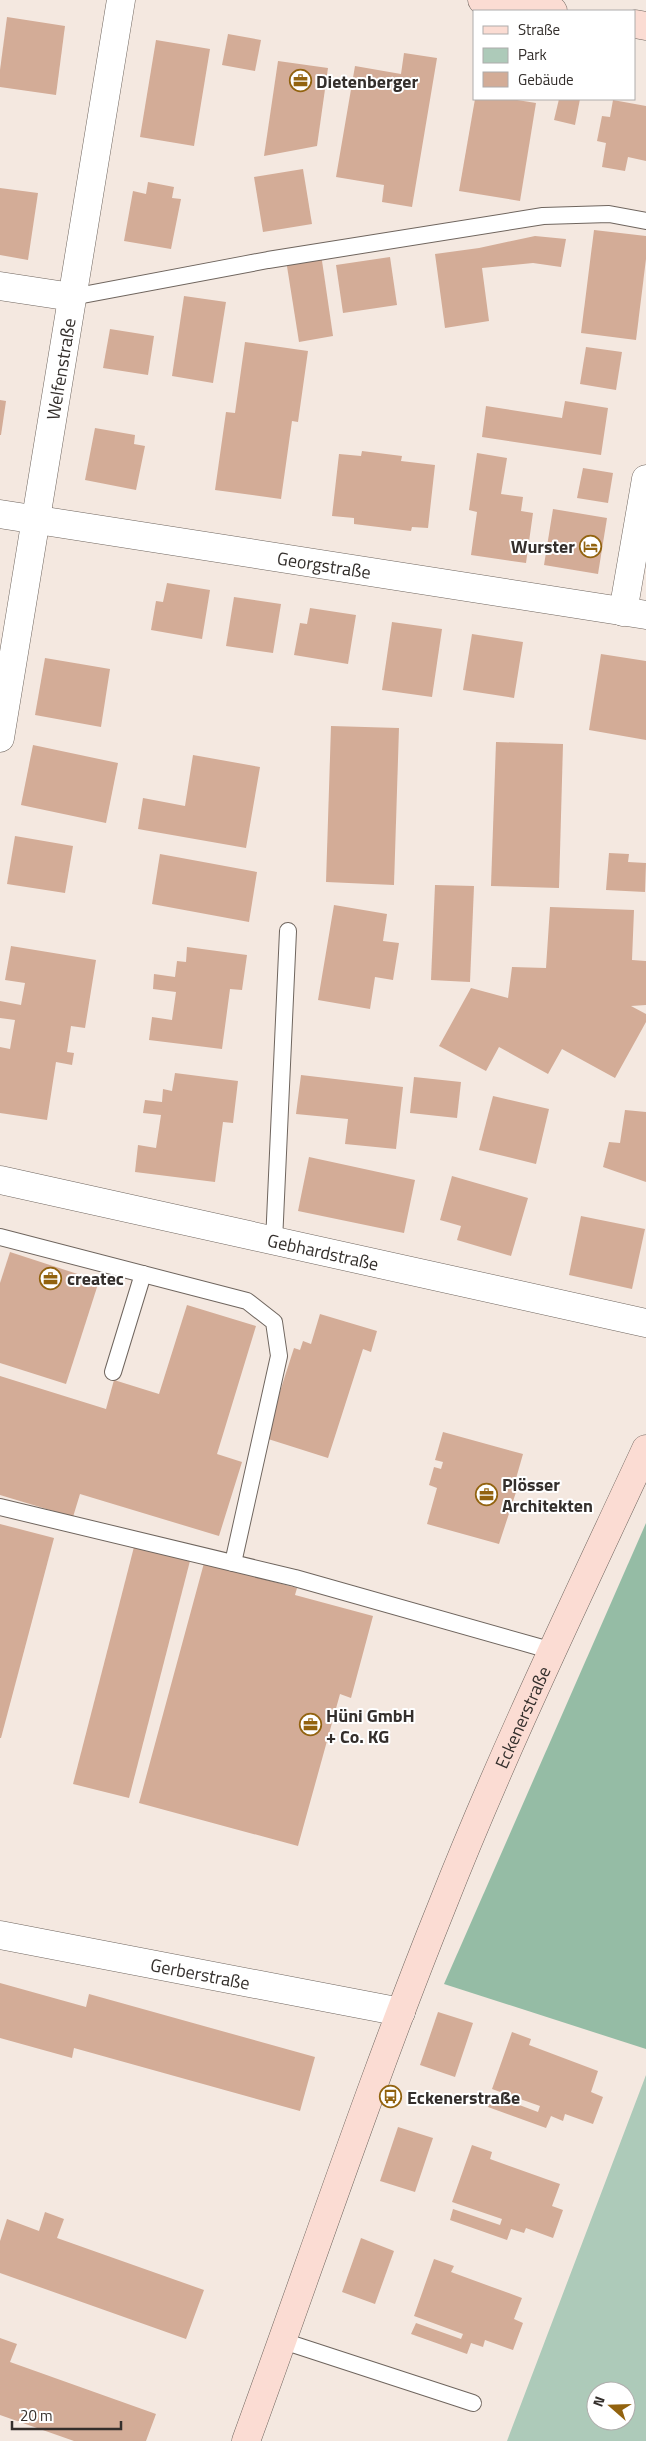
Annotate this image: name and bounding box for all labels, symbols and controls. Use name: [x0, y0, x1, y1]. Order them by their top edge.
legend: [473, 10, 636, 100]
text: Straße: [518, 18, 560, 41]
text: Park: [518, 43, 547, 66]
place label: Dietenberger: [316, 68, 418, 95]
text: Gebäude: [518, 68, 574, 91]
office icon: Dietenberger: [288, 69, 312, 93]
street label: Welfenstraße: [39, 316, 82, 422]
place label: Wurster: [511, 533, 575, 560]
hotel icon: Wurster: [579, 534, 603, 558]
street label: Georgstraße: [275, 544, 373, 585]
street label: Gebhardstraße: [265, 1226, 381, 1277]
place label: createc: [67, 1265, 124, 1292]
office icon: createc: [39, 1266, 63, 1290]
place label: Plösser Architekten: [502, 1471, 593, 1519]
office icon: Plösser Architekten: [474, 1482, 498, 1506]
street label: Eckenerstraße: [487, 1662, 557, 1773]
place label: Hüni GmbH + Co. KG: [326, 1702, 415, 1750]
office icon: Hüni GmbH + Co. KG: [298, 1713, 322, 1737]
street label: Gerberstraße: [148, 1951, 252, 1996]
place label: Eckenerstraße: [407, 2084, 520, 2111]
bus stop icon: Eckenerstraße: [379, 2085, 403, 2109]
north arrow: [586, 2381, 636, 2431]
text: N: [587, 2393, 610, 2410]
scale bar: [12, 2398, 121, 2430]
text: 20 m: [20, 2404, 53, 2427]

